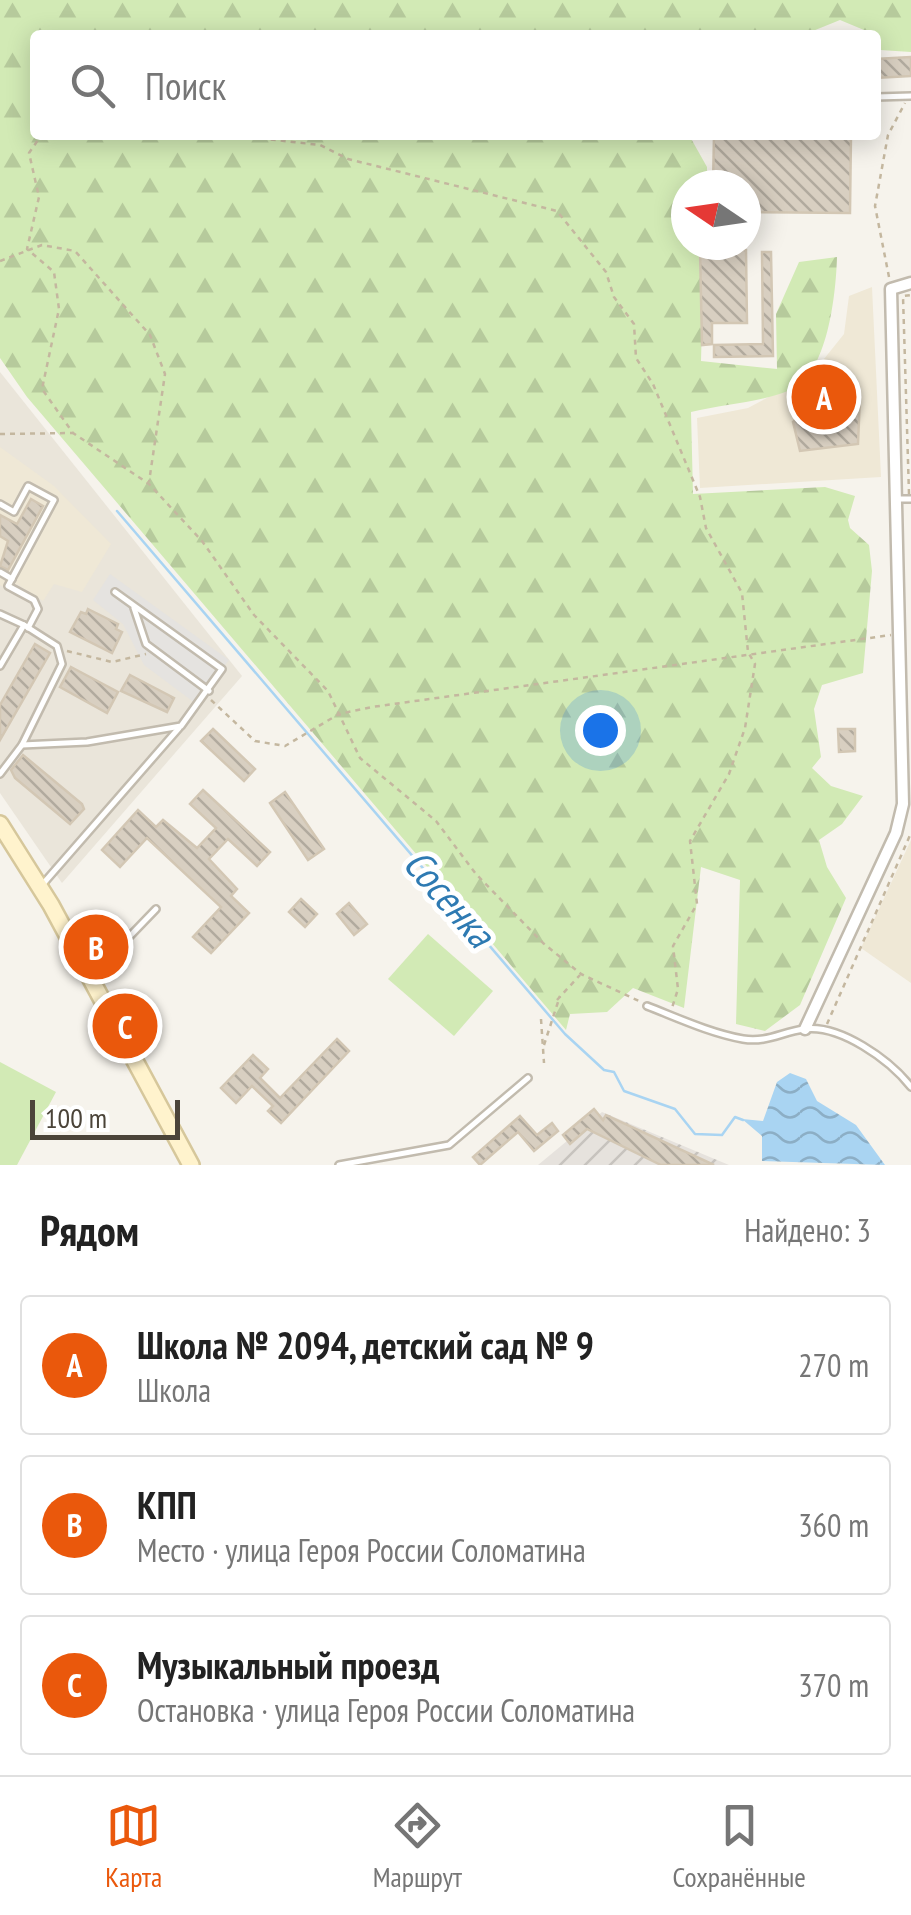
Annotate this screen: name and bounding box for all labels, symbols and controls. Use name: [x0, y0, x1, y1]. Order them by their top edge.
search box: [30, 30, 881, 140]
icon: search: [65, 58, 120, 113]
text: Поиск: [145, 61, 226, 110]
north arrow: [671, 170, 761, 260]
pin: A: [792, 360, 856, 434]
your location: [575, 705, 626, 756]
water label: Сосенка: [393, 837, 508, 959]
pin: B: [64, 910, 128, 984]
pin: C: [92, 988, 158, 1064]
scale bar: [30, 1095, 180, 1140]
text: 100 m: [45, 1099, 107, 1136]
text: Рядом: [40, 1203, 139, 1258]
text: Найдено: 3: [744, 1209, 871, 1251]
text: Школа № 2094, детский сад № 9: [137, 1320, 594, 1369]
text: A: [66, 1344, 83, 1386]
text: 270 m: [798, 1344, 869, 1386]
text: Школа: [137, 1369, 211, 1411]
text: КПП: [137, 1480, 197, 1529]
text: B: [67, 1504, 82, 1546]
text: 360 m: [798, 1504, 869, 1546]
text: Место · улица Героя России Соломатина: [137, 1529, 586, 1571]
text: Музыкальный проезд: [137, 1640, 439, 1689]
text: C: [67, 1664, 82, 1706]
text: 370 m: [798, 1664, 869, 1706]
text: Остановка · улица Героя России Соломатина: [137, 1689, 635, 1731]
tab: Карта: [105, 1798, 162, 1895]
tab: Маршрут: [373, 1798, 462, 1895]
tab: Сохранённые: [673, 1798, 806, 1895]

